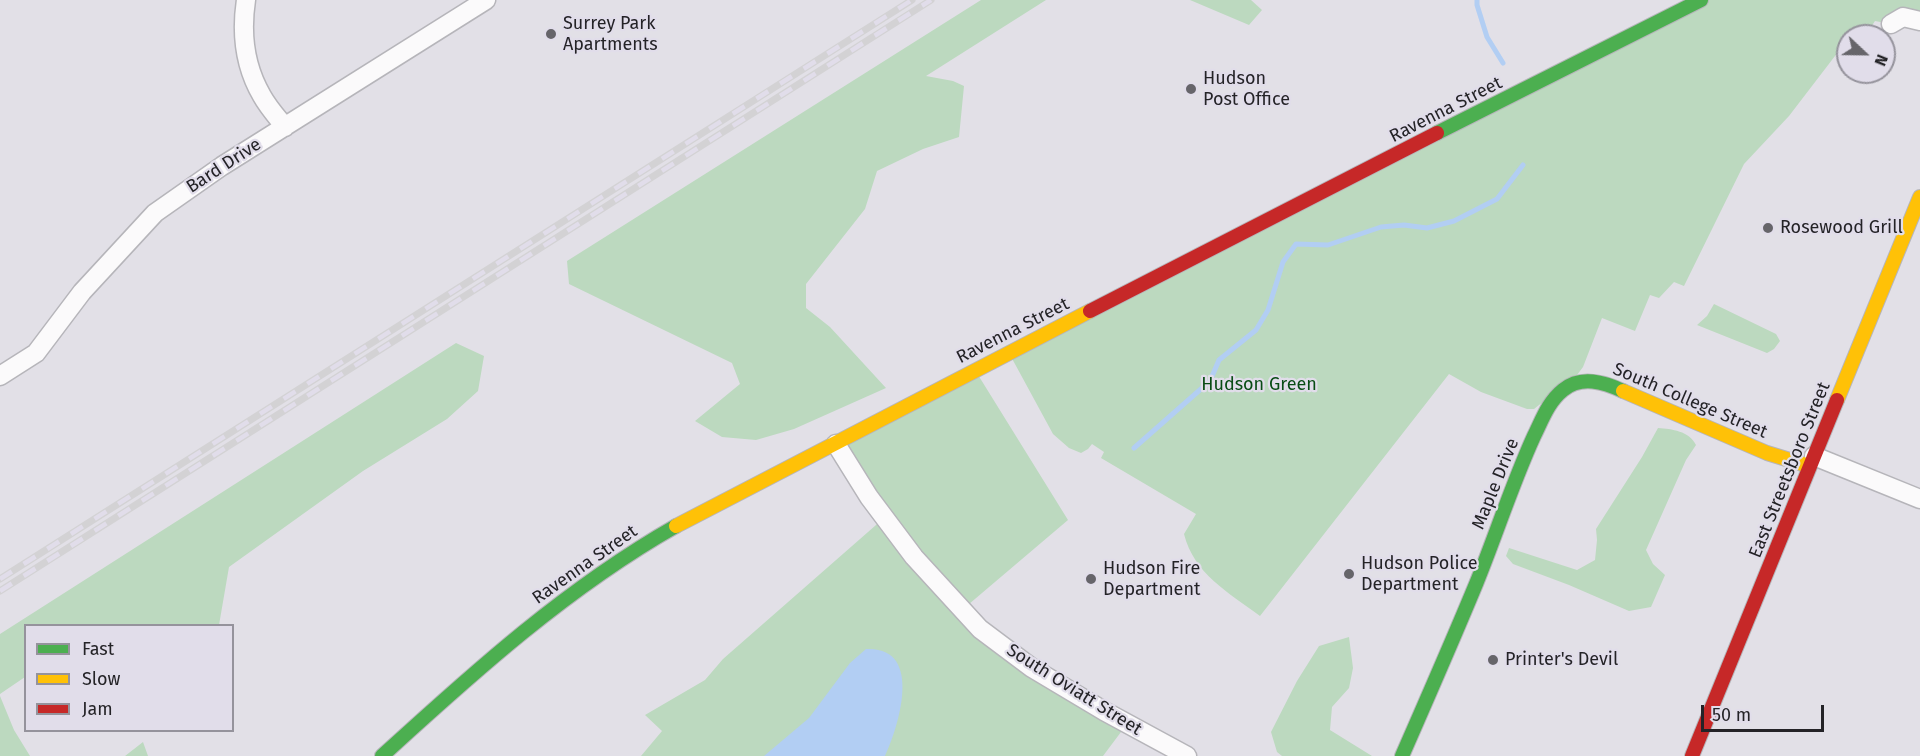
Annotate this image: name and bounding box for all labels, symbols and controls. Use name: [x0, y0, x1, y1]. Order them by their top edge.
place label: Surrey Park Apartments: [563, 13, 658, 56]
north arrow: [1836, 24, 1896, 84]
marker: Surrey Park Apartments: [544, 27, 558, 41]
text: N: [1871, 52, 1892, 69]
place label: Hudson Post Office: [1203, 68, 1290, 110]
street label: Ravenna Street: [1386, 72, 1506, 148]
marker: Hudson Post Office: [1184, 82, 1198, 96]
street label: Bard Drive: [183, 134, 265, 198]
place label: Rosewood Grill: [1780, 217, 1903, 239]
marker: Rosewood Grill: [1761, 221, 1775, 235]
street label: Ravenna Street: [953, 293, 1073, 369]
street label: South College Street: [1610, 359, 1770, 443]
park label: Hudson Green: [1201, 374, 1317, 396]
street label: East Streetsboro Street: [1745, 379, 1835, 561]
street label: Maple Drive: [1468, 435, 1524, 533]
street label: Ravenna Street: [528, 521, 642, 609]
place label: Hudson Police Department: [1361, 553, 1478, 596]
place label: Hudson Fire Department: [1103, 558, 1200, 600]
marker: Hudson Police Department: [1342, 567, 1356, 581]
marker: Hudson Fire Department: [1084, 572, 1098, 586]
legend: [24, 624, 234, 732]
text: Fast: [82, 638, 114, 660]
street label: South Oviatt Street: [1002, 640, 1146, 740]
place label: Printer's Devil: [1505, 649, 1618, 671]
marker: Printer's Devil: [1486, 653, 1500, 667]
text: Slow: [82, 668, 120, 690]
scale bar: [1704, 693, 1827, 731]
text: Jam: [82, 698, 113, 720]
text: 50 m: [1712, 704, 1751, 726]

